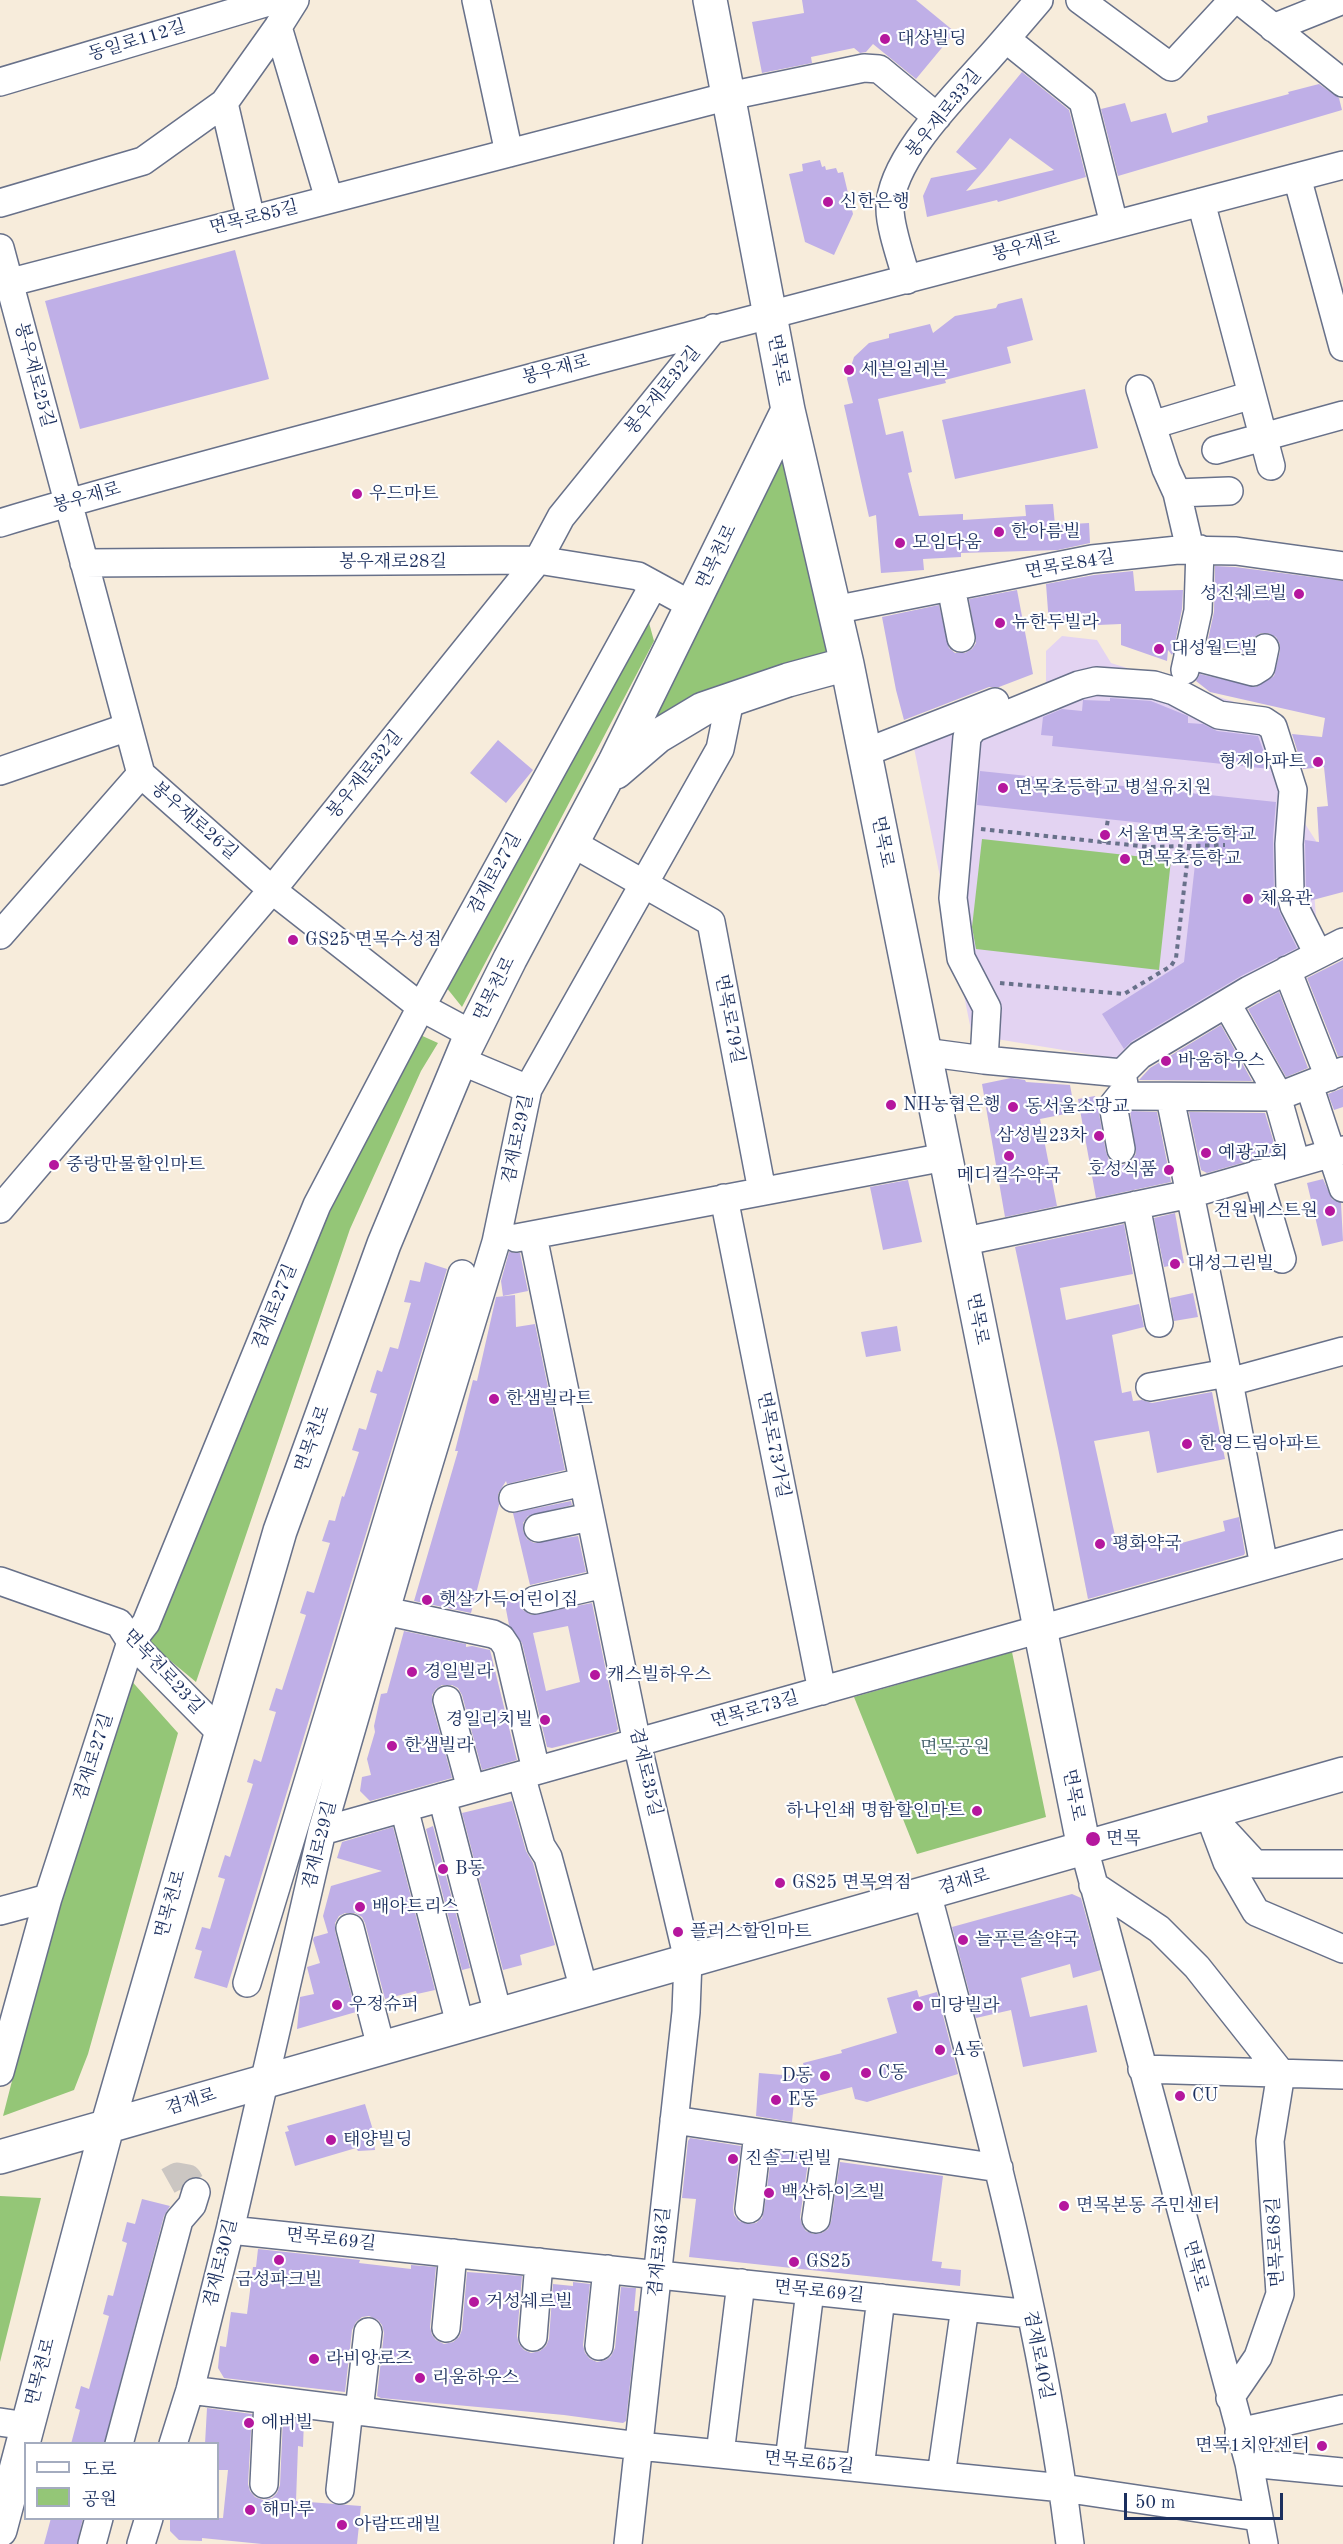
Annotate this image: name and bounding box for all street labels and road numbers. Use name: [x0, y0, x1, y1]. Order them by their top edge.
street label: 동일로112길: [86, 16, 188, 66]
street label: 봉우재로33길: [902, 65, 986, 163]
street label: 면목로85길: [208, 197, 300, 239]
street label: 봉우재로: [990, 228, 1062, 266]
street label: 봉우재로25길: [10, 320, 58, 430]
street label: 면목로: [762, 332, 794, 388]
street label: 봉우재로32길: [621, 342, 705, 440]
street label: 봉우재로: [520, 351, 592, 389]
street label: 봉우재로: [51, 478, 123, 518]
street label: 면목천로: [692, 521, 742, 593]
street label: 면목로84길: [1024, 547, 1116, 583]
street label: 봉우재로28길: [339, 551, 447, 573]
street label: 봉우재로32길: [323, 726, 407, 824]
street label: 봉우재로26길: [146, 777, 242, 865]
street label: 면목로: [866, 814, 898, 870]
street label: 겸재로27길: [464, 829, 526, 919]
street label: 면목천로: [470, 953, 520, 1025]
street label: 면목로79길: [710, 973, 748, 1065]
street label: 겸재로29길: [498, 1093, 538, 1185]
street label: 겸재로27길: [248, 1261, 302, 1353]
street label: 면목로: [961, 1291, 993, 1347]
street label: 면목로73가길: [752, 1390, 794, 1500]
street label: 면목천로: [291, 1403, 335, 1475]
street label: 면목천로23길: [118, 1625, 208, 1719]
street label: 면목로73길: [709, 1687, 801, 1733]
street label: 겸재로27길: [70, 1711, 118, 1803]
street label: 겸재로35길: [624, 1726, 666, 1818]
street label: 면목로: [1057, 1767, 1089, 1823]
street label: 겸재로29길: [299, 1799, 341, 1891]
street label: 겸재로: [936, 1864, 992, 1900]
street label: 면목천로: [151, 1868, 191, 1940]
street label: 겸재로: [163, 2084, 219, 2120]
street label: 면목로68길: [1263, 2196, 1289, 2288]
street label: 겸재로36길: [645, 2206, 675, 2298]
street label: 겸재로30길: [200, 2217, 242, 2309]
street label: 면목로69길: [285, 2225, 377, 2255]
street label: 면목로: [1178, 2238, 1212, 2294]
street label: 면목로69길: [773, 2277, 865, 2307]
street label: 겸재로40길: [1019, 2309, 1057, 2401]
street label: 면목천로: [22, 2336, 60, 2408]
street label: 면목로65길: [763, 2448, 855, 2478]

